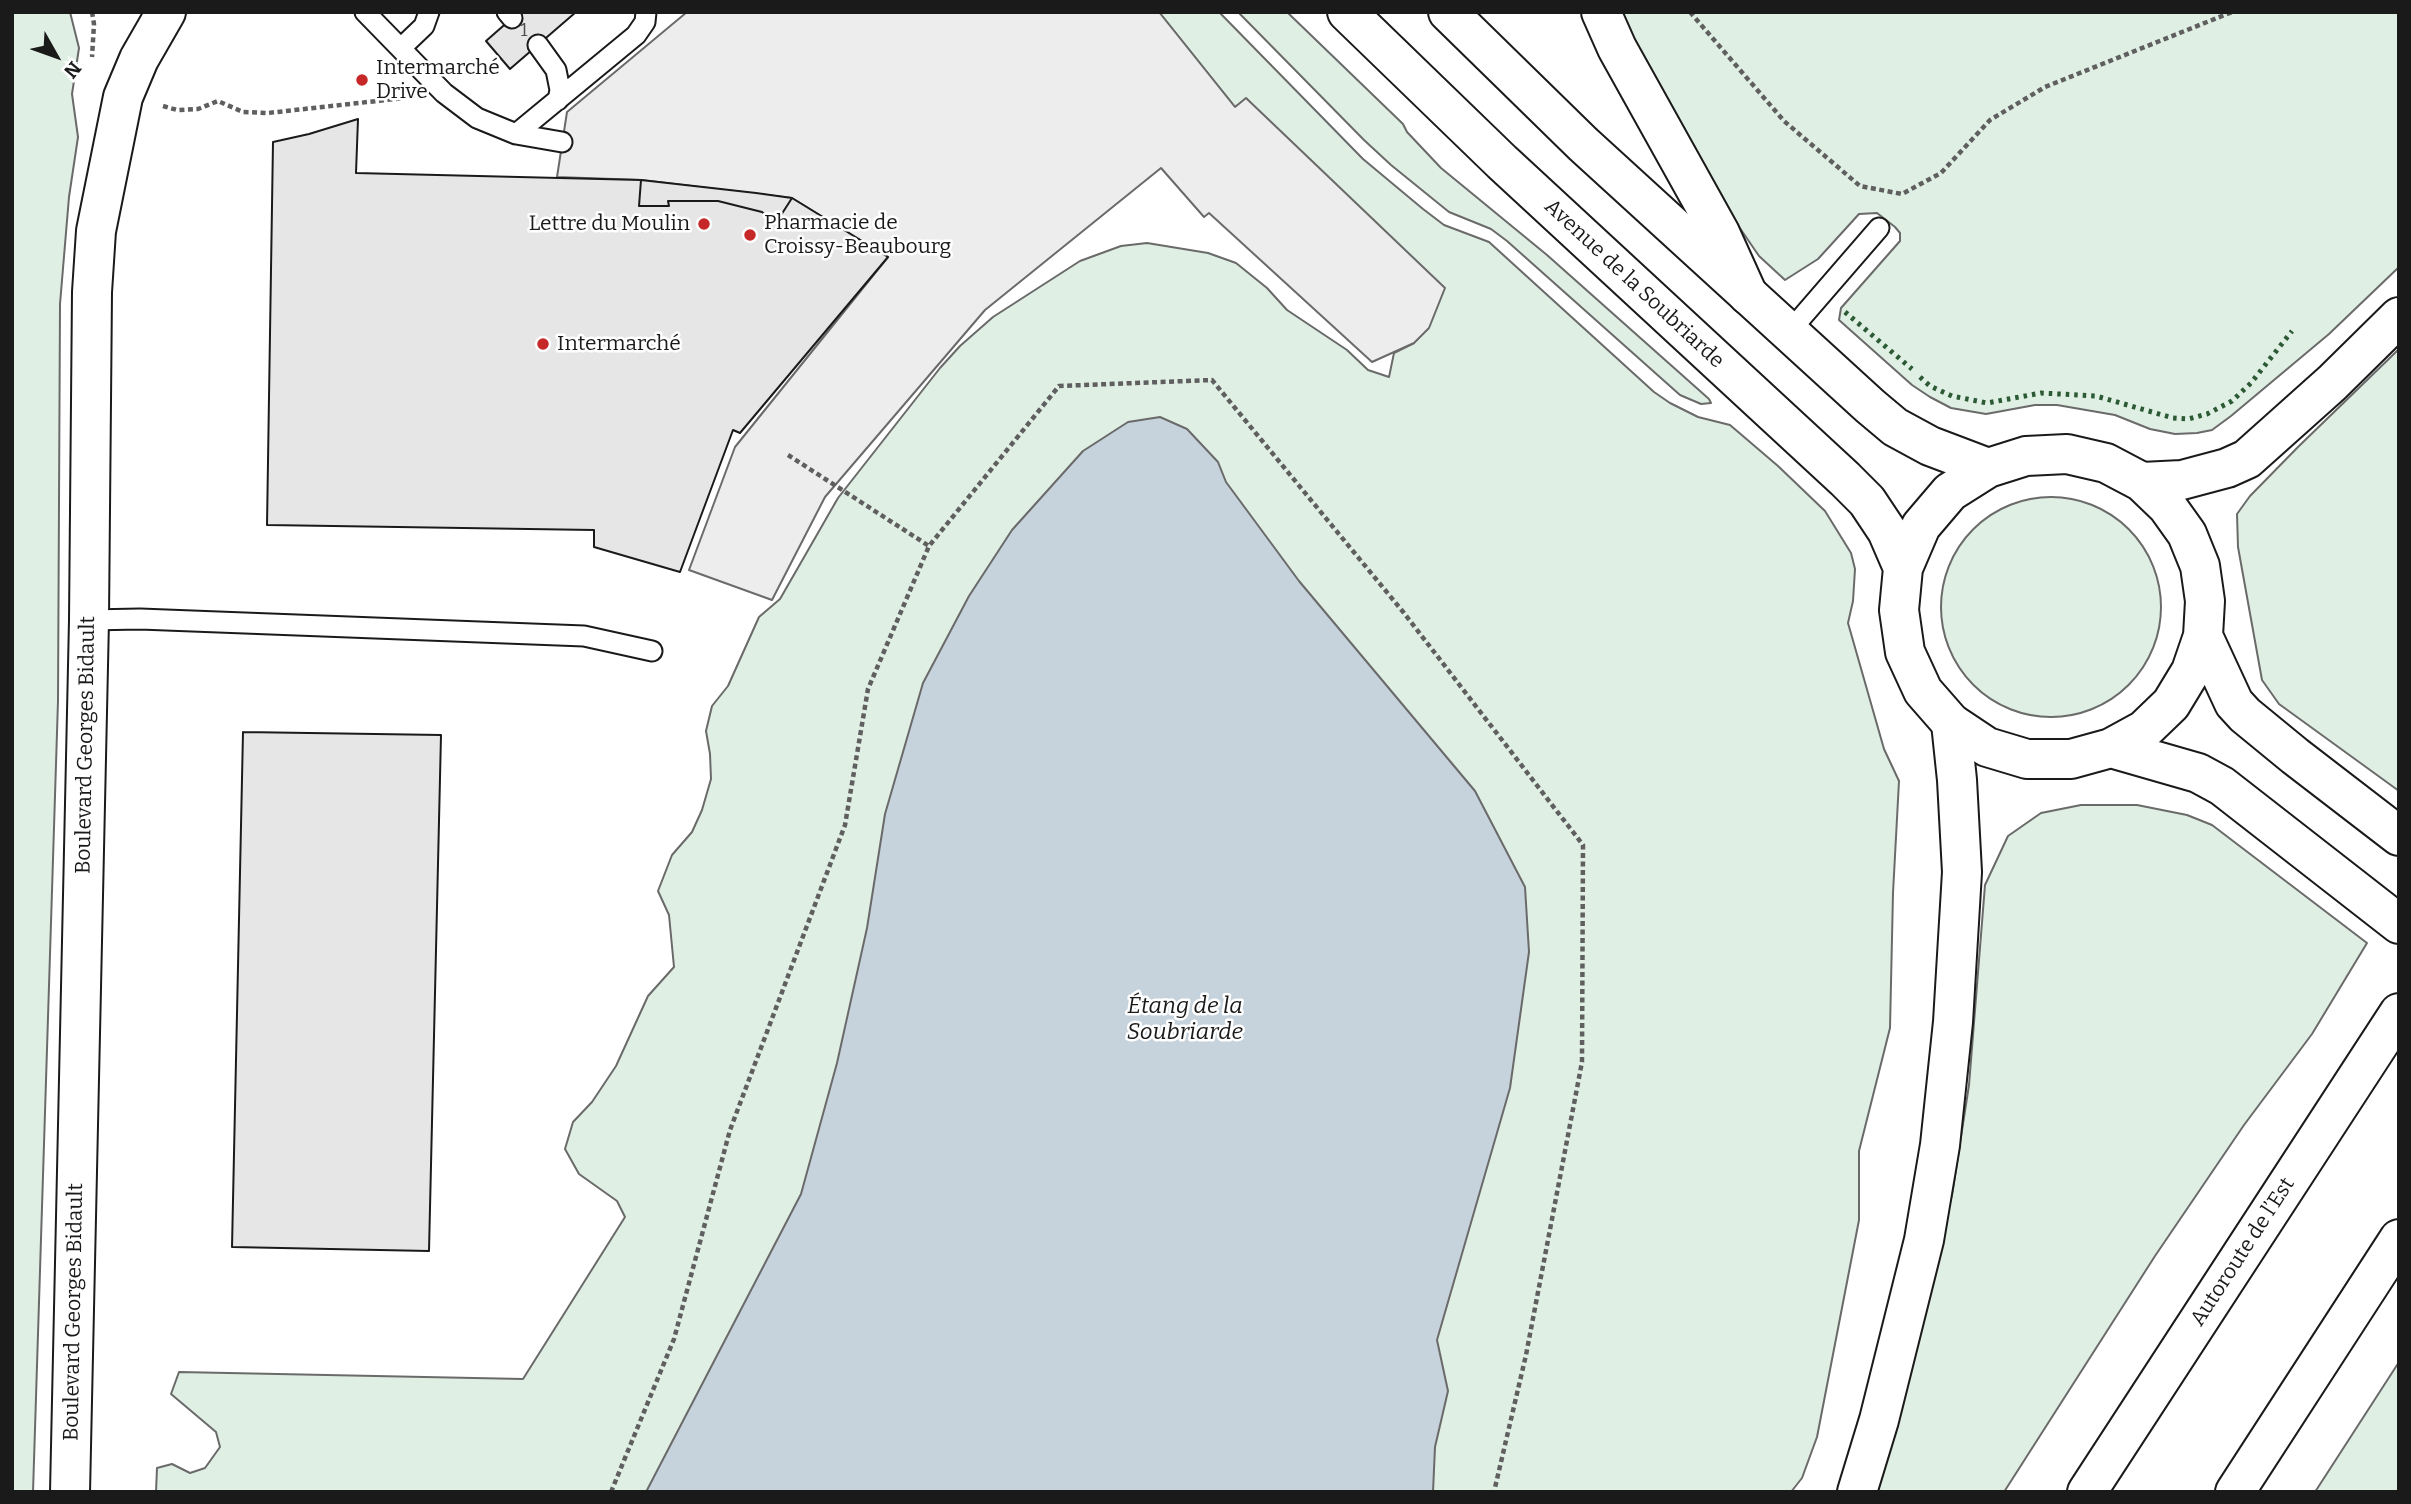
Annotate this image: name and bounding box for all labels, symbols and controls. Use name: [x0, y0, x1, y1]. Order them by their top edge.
house number: 1: [520, 20, 528, 42]
north arrow: [21, 21, 91, 91]
place label: Intermarché Drive: [376, 55, 500, 105]
text: N: [59, 57, 86, 83]
marker: Intermarché Drive: [354, 72, 370, 88]
street label: Avenue de la Soubriarde: [1539, 194, 1729, 374]
place label: Pharmacie de Croissy-Beaubourg: [764, 210, 951, 260]
place label: Lettre du Moulin: [529, 211, 690, 237]
marker: Lettre du Moulin: [696, 216, 712, 232]
marker: Pharmacie de Croissy-Beaubourg: [742, 227, 758, 243]
place label: Intermarché: [557, 331, 681, 357]
marker: Intermarché: [535, 336, 551, 352]
street label: Boulevard Georges Bidault: [71, 616, 101, 874]
water label: Étang de la Soubriarde: [1127, 993, 1243, 1047]
street label: Autoroute de l’Est: [2186, 1173, 2300, 1331]
street label: Boulevard Georges Bidault: [59, 1183, 89, 1441]

